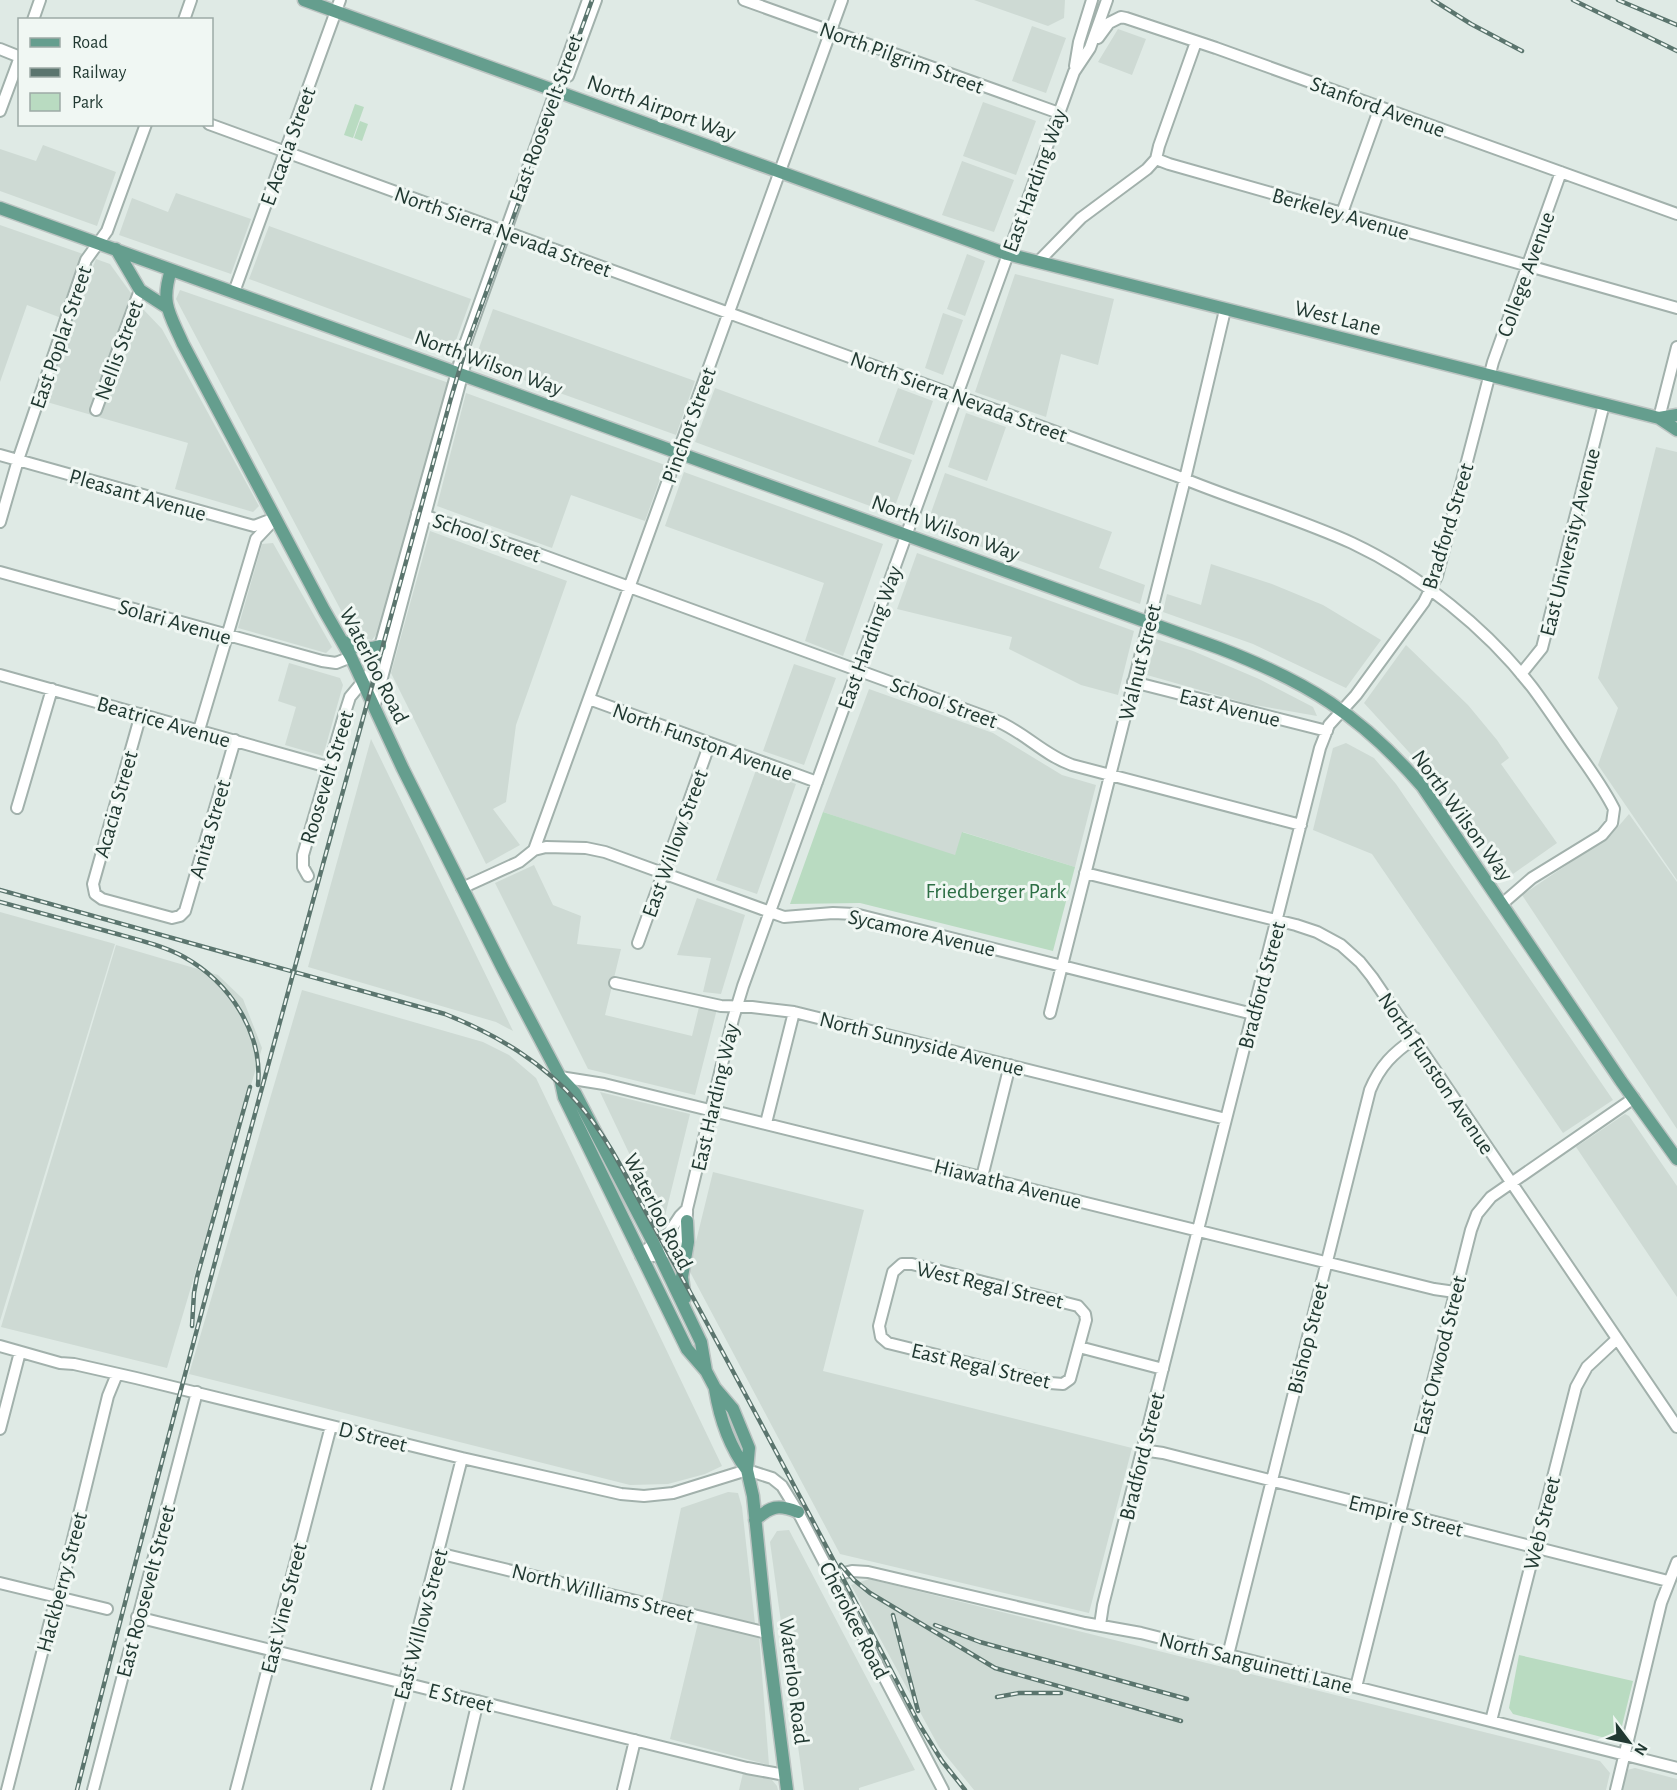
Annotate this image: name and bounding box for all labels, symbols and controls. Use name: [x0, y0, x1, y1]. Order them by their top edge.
legend: [18, 18, 213, 126]
street label: North Pilgrim Street: [817, 18, 987, 98]
street label: East Roosevelt Street: [505, 31, 587, 205]
text: Road: [72, 34, 108, 52]
text: Railway: [72, 64, 127, 82]
street label: North Airport Way: [584, 71, 740, 145]
street label: Stanford Avenue: [1307, 72, 1448, 141]
street label: E Acacia Street: [256, 84, 320, 209]
text: Park: [72, 94, 104, 112]
street label: East Harding Way: [999, 105, 1071, 255]
street label: North Sierra Nevada Street: [391, 182, 614, 281]
street label: Berkeley Avenue: [1270, 184, 1412, 244]
street label: College Avenue: [1493, 209, 1559, 340]
street label: East Poplar Street: [26, 263, 96, 412]
street label: Nellis Street: [91, 297, 147, 403]
street label: West Lane: [1292, 297, 1383, 339]
street label: North Wilson Way: [412, 326, 566, 400]
street label: North Sierra Nevada Street: [847, 347, 1070, 446]
street label: Pinchot Street: [658, 365, 720, 486]
street label: East University Avenue: [1536, 446, 1604, 639]
street label: Bradford Street: [1418, 461, 1478, 592]
street label: Pleasant Avenue: [67, 465, 209, 525]
street label: North Wilson Way: [869, 491, 1023, 565]
street label: School Street: [430, 509, 543, 567]
street label: East Harding Way: [834, 562, 906, 712]
street label: Solari Avenue: [116, 595, 234, 649]
street label: Walnut Street: [1115, 602, 1165, 723]
street label: Waterloo Road: [335, 604, 413, 727]
street label: School Street: [887, 673, 1000, 732]
street label: East Avenue: [1177, 685, 1283, 731]
street label: Beatrice Avenue: [94, 692, 233, 752]
street label: North Funston Avenue: [610, 699, 796, 785]
street label: Roosevelt Street: [296, 708, 358, 847]
street label: North Wilson Way: [1407, 746, 1517, 886]
street label: Acacia Street: [90, 748, 142, 860]
street label: East Willow Street: [638, 766, 712, 920]
street label: Anita Street: [185, 777, 235, 881]
park label: Friedberger Park: [926, 880, 1066, 902]
street label: Sycamore Avenue: [846, 905, 998, 961]
street label: Bradford Street: [1234, 919, 1290, 1051]
street label: North Funston Avenue: [1374, 989, 1498, 1158]
street label: North Sunnyside Avenue: [817, 1008, 1026, 1080]
street label: East Harding Way: [687, 1021, 743, 1173]
street label: Waterloo Road: [619, 1150, 697, 1273]
street label: Hiawatha Avenue: [932, 1155, 1084, 1213]
street label: West Regal Street: [914, 1257, 1066, 1313]
street label: East Orwood Street: [1410, 1273, 1470, 1437]
street label: Bishop Street: [1283, 1280, 1332, 1396]
street label: East Regal Street: [909, 1339, 1052, 1393]
street label: Bradford Street: [1115, 1390, 1168, 1522]
street label: D Street: [336, 1418, 409, 1456]
street label: Web Street: [1520, 1474, 1564, 1572]
street label: Empire Street: [1346, 1491, 1465, 1541]
street label: East Roosevelt Street: [112, 1503, 180, 1680]
street label: Hackberry Street: [33, 1510, 91, 1655]
street label: East Vine Street: [257, 1541, 311, 1676]
street label: East Willow Street: [390, 1546, 452, 1702]
street label: Cherokee Road: [815, 1558, 893, 1683]
street label: North Williams Street: [510, 1560, 696, 1626]
street label: Waterloo Road: [775, 1617, 813, 1746]
street label: North Sanguinetti Lane: [1157, 1628, 1354, 1698]
street label: E Street: [426, 1679, 495, 1717]
north arrow: [1599, 1712, 1659, 1772]
text: N: [1631, 1740, 1651, 1758]

